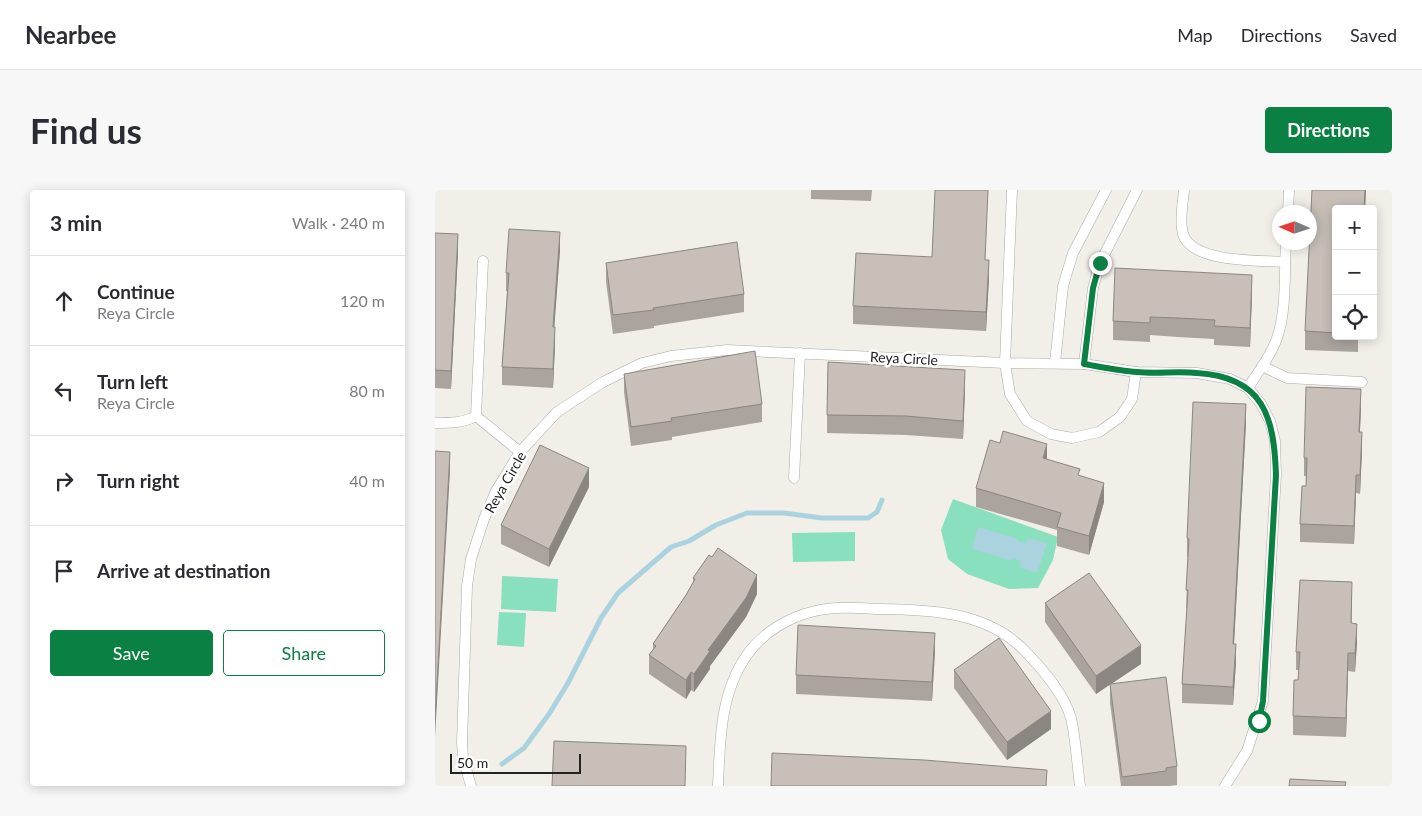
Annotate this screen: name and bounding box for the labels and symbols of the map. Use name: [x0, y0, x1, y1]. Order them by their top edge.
north arrow: [1272, 205, 1317, 250]
route end: [1089, 252, 1112, 275]
street label: Reya Circle: [870, 348, 938, 368]
street label: Reya Circle: [481, 448, 529, 516]
route start: [1248, 710, 1271, 733]
scale bar: [450, 751, 581, 774]

